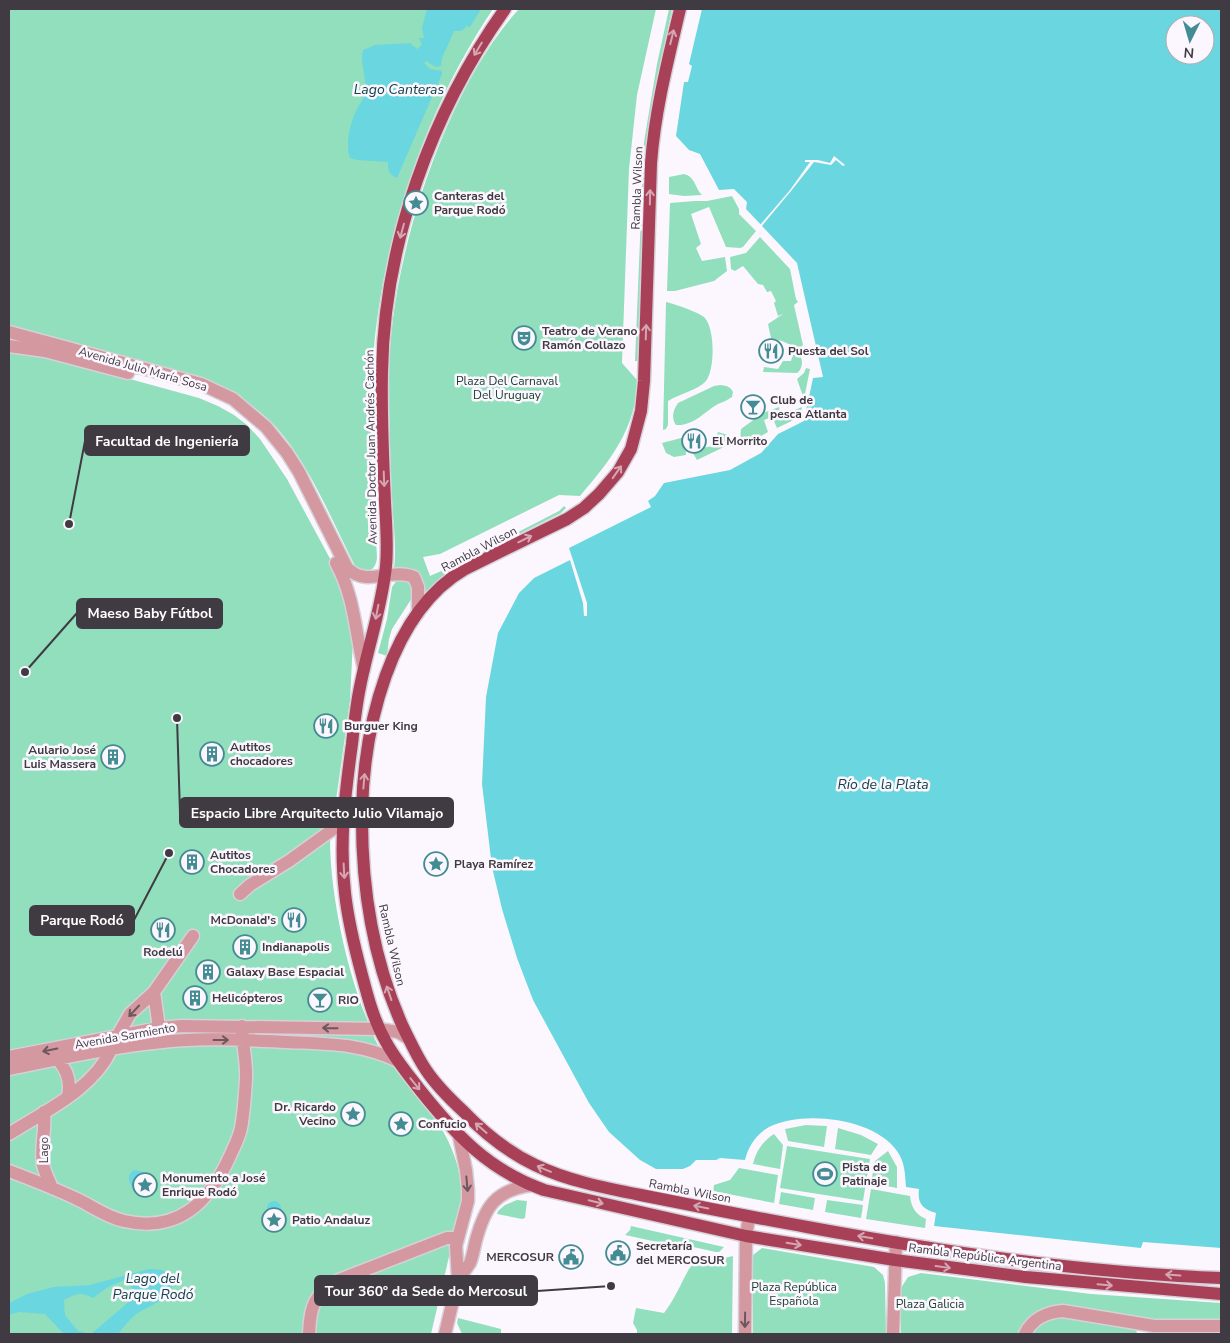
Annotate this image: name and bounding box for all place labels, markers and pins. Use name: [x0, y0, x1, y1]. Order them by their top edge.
place label: Canteras del Parque Rodó: [434, 188, 506, 218]
place icon: Canteras del Parque Rodó: [403, 190, 429, 216]
place label: Teatro de Verano Ramón Collazo: [542, 323, 637, 353]
theatre icon: Teatro de Verano Ramón Collazo: [511, 325, 537, 351]
restaurant icon: Puesta del Sol: [758, 338, 784, 364]
place label: Puesta del Sol: [788, 343, 869, 359]
place label: Club de pesca Atlanta: [770, 392, 847, 422]
bar icon: Club de pesca Atlanta: [740, 394, 766, 420]
callout: Facultad de Ingeniería: [85, 426, 249, 455]
restaurant icon: El Morrito: [681, 428, 707, 454]
place label: El Morrito: [712, 433, 768, 449]
callout: Maeso Baby Fútbol: [77, 599, 222, 628]
restaurant icon: Burguer King: [313, 713, 339, 739]
place label: Burguer King: [344, 718, 418, 734]
place label: Autitos chocadores: [230, 739, 293, 769]
building icon: Autitos chocadores: [199, 741, 225, 767]
place label: Aulario José Luis Massera: [24, 742, 96, 772]
building icon: Aulario José Luis Massera: [100, 744, 126, 770]
callout: Espacio Libre Arquitecto Julio Vilamajo: [180, 798, 453, 827]
place label: Autitos Chocadores: [210, 847, 275, 877]
building icon: Autitos Chocadores: [179, 849, 205, 875]
place icon: Playa Ramírez: [423, 851, 449, 877]
place label: Playa Ramírez: [454, 856, 534, 872]
callout: Parque Rodó: [30, 906, 134, 935]
restaurant icon: McDonald's: [281, 907, 307, 933]
place label: McDonald's: [211, 912, 276, 928]
restaurant icon: Rodelú: [150, 917, 176, 943]
building icon: Indianapolis: [232, 934, 258, 960]
place label: Indianapolis: [262, 939, 330, 955]
place label: Rodelú: [143, 944, 183, 960]
building icon: Galaxy Base Espacial: [195, 959, 221, 985]
place label: Galaxy Base Espacial: [226, 964, 344, 980]
building icon: Helicópteros: [182, 985, 208, 1011]
bar icon: RIO: [307, 987, 333, 1013]
place label: Helicópteros: [212, 990, 283, 1006]
place label: RIO: [338, 992, 359, 1008]
place label: Dr. Ricardo Vecino: [274, 1099, 336, 1129]
place icon: Dr. Ricardo Vecino: [340, 1101, 366, 1127]
place icon: Confucio: [388, 1111, 414, 1137]
place label: Confucio: [418, 1116, 467, 1132]
place label: Pista de Patinaje: [842, 1159, 887, 1189]
sports icon: Pista de Patinaje: [812, 1161, 838, 1187]
place label: Monumento a José Enrique Rodó: [162, 1170, 266, 1200]
place icon: Monumento a José Enrique Rodó: [132, 1172, 158, 1198]
place icon: Patio Andaluz: [261, 1207, 287, 1233]
place label: Patio Andaluz: [292, 1212, 370, 1228]
place label: Secretaría del MERCOSUR: [636, 1238, 725, 1268]
public building icon: Secretaría del MERCOSUR: [605, 1240, 631, 1266]
public building icon: MERCOSUR: [558, 1244, 584, 1270]
place label: MERCOSUR: [486, 1249, 555, 1265]
callout: Tour 360º da Sede do Mercosul: [315, 1276, 537, 1305]

